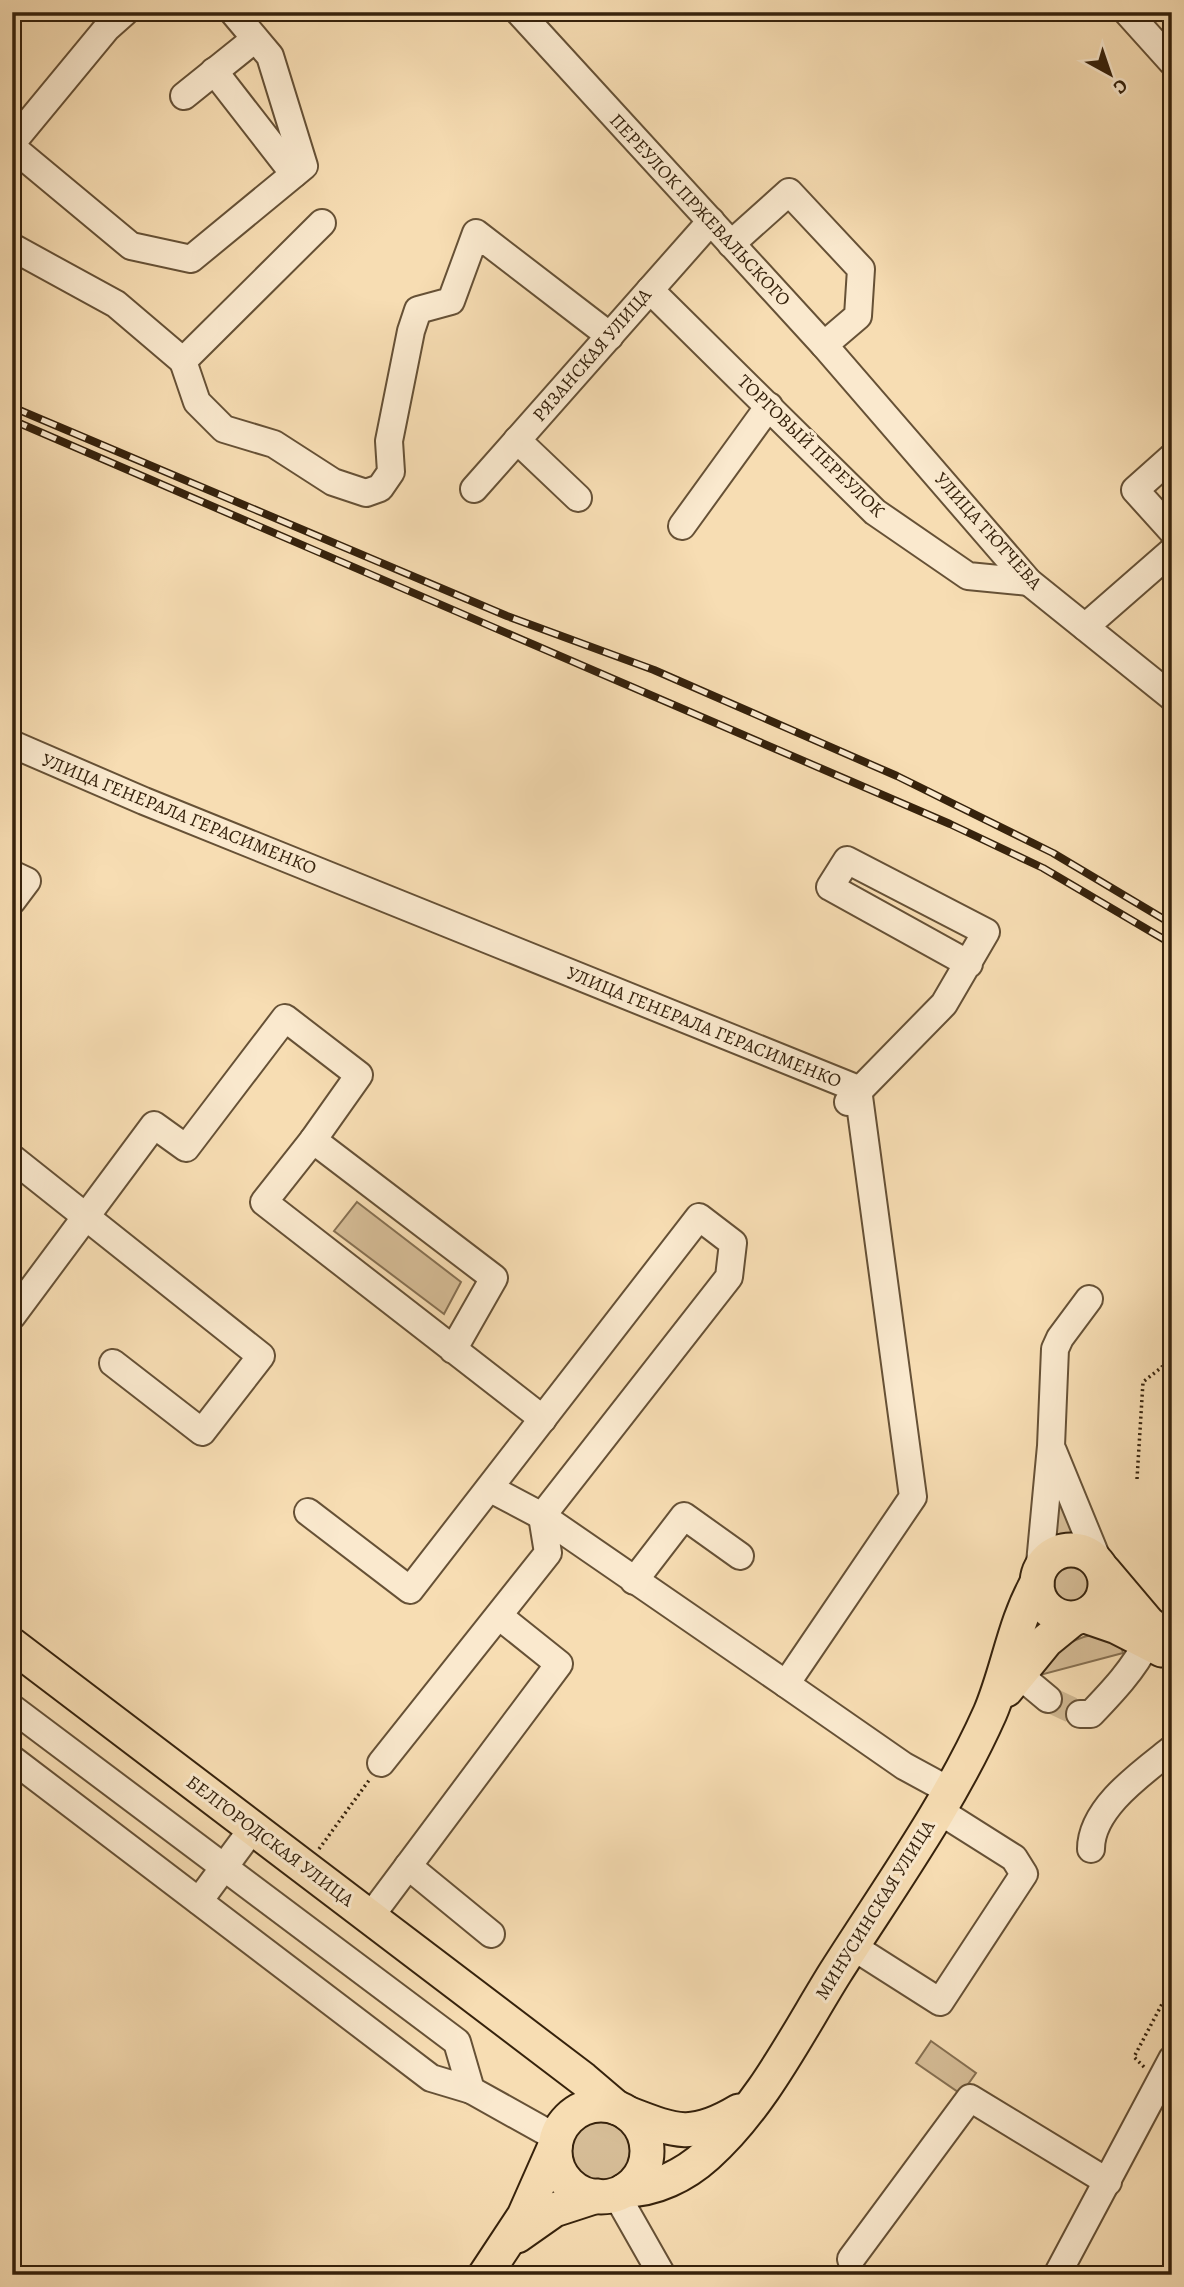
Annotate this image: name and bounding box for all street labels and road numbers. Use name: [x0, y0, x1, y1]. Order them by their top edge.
street label: ПЕРЕУЛОК ПРЖЕВАЛЬСКОГО: [604, 108, 796, 312]
street label: РЯЗАНСКАЯ УЛИЦА: [527, 282, 658, 427]
street label: ТОРГОВЫЙ ПЕРЕУЛОК: [732, 369, 890, 523]
street label: УЛИЦА ТЮТЧЕВА: [928, 467, 1048, 596]
street label: УЛИЦА ГЕНЕРАЛА ГЕРАСИМЕНКО: [38, 747, 320, 881]
street label: УЛИЦА ГЕНЕРАЛА ГЕРАСИМЕНКО: [563, 960, 845, 1094]
street label: БЕЛГОРОДСКАЯ УЛИЦА: [181, 1769, 360, 1913]
street label: МИНУСИНСКАЯ УЛИЦА: [809, 1814, 941, 2005]

